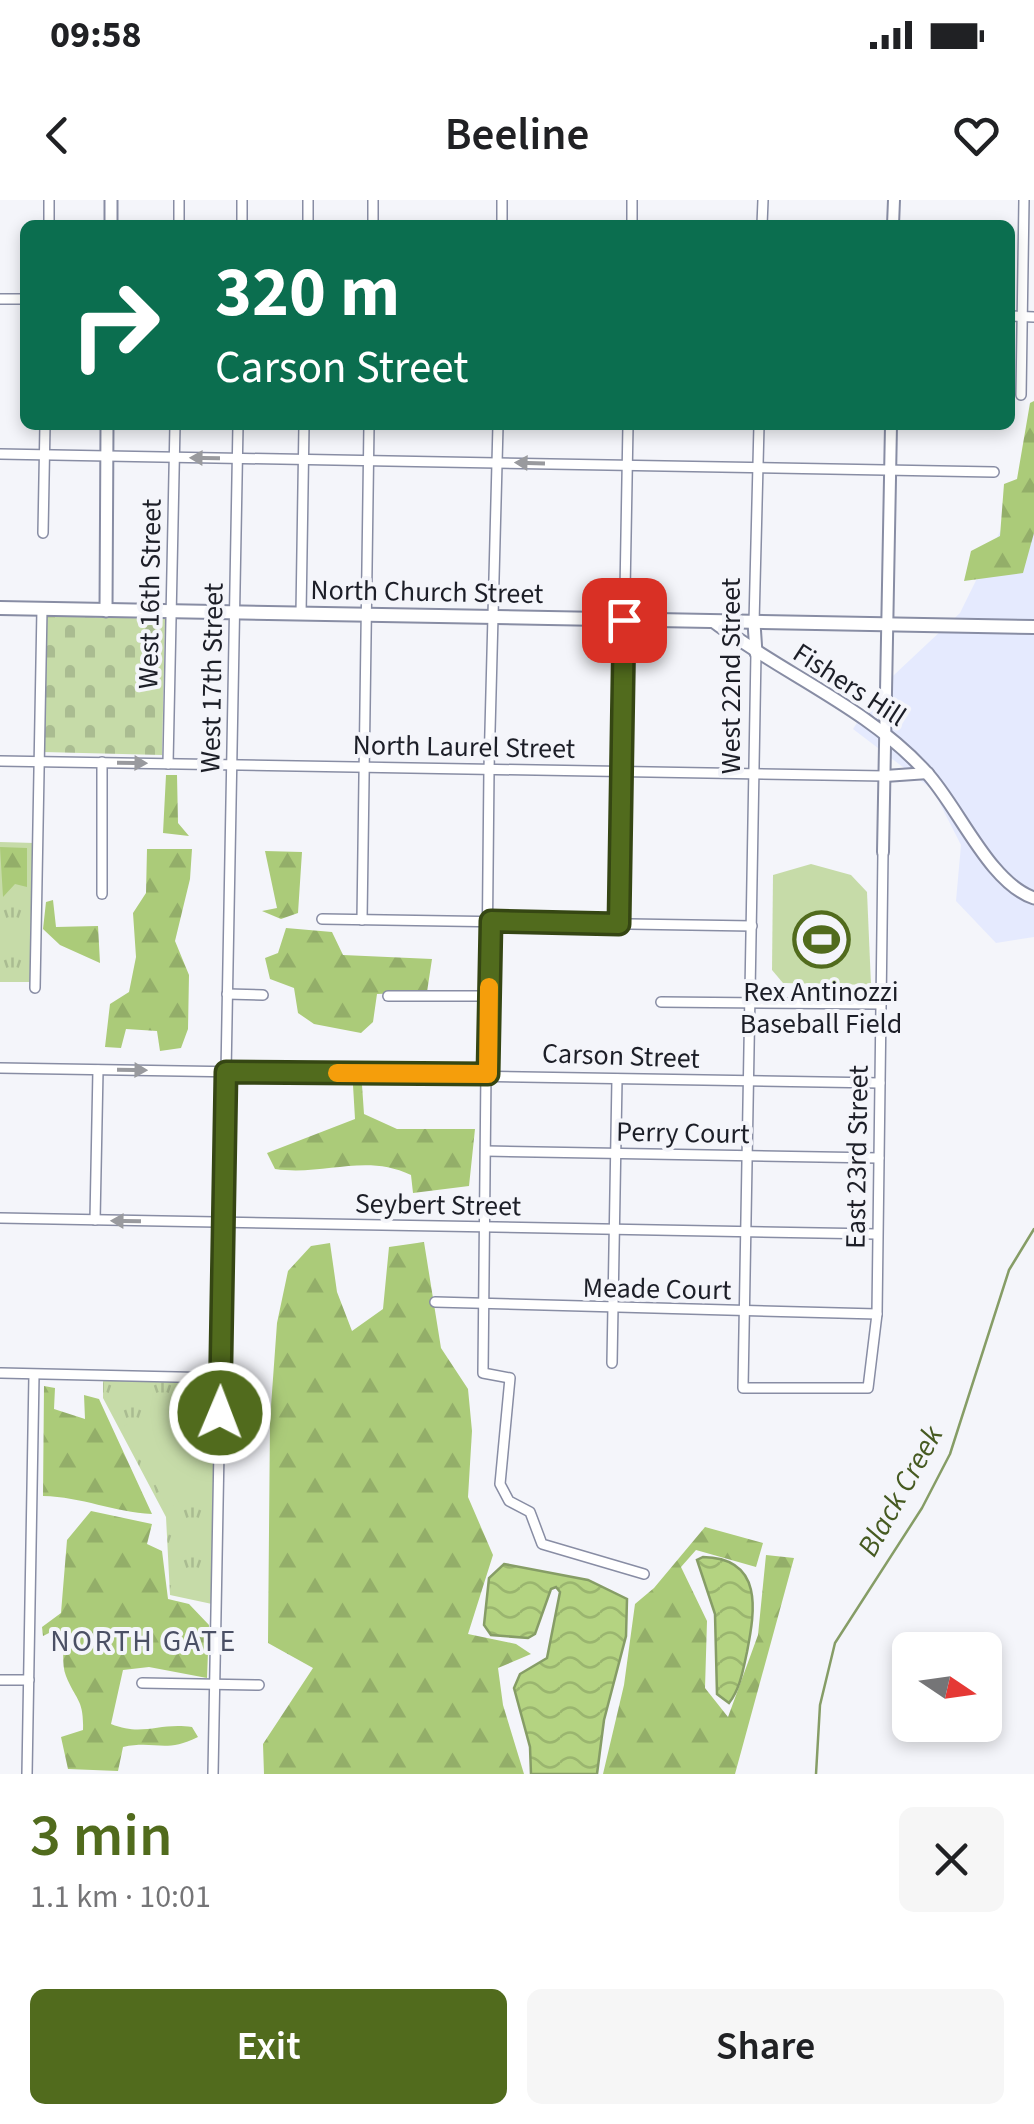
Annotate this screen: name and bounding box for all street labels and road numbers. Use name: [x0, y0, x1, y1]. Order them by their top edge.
street label: West 16th Street: [128, 498, 172, 690]
street label: North Church Street: [310, 570, 544, 614]
street label: West 22nd Street: [711, 577, 751, 774]
street label: West 17th Street: [190, 582, 234, 774]
street label: Fishers Hill: [785, 633, 914, 736]
street label: North Laurel Street: [352, 725, 576, 769]
street label: Carson Street: [541, 1033, 701, 1079]
street label: East 23rd Street: [835, 1064, 879, 1249]
street label: Perry Court: [616, 1112, 751, 1154]
street label: Seybert Street: [354, 1184, 522, 1226]
street label: Meade Court: [582, 1268, 732, 1310]

